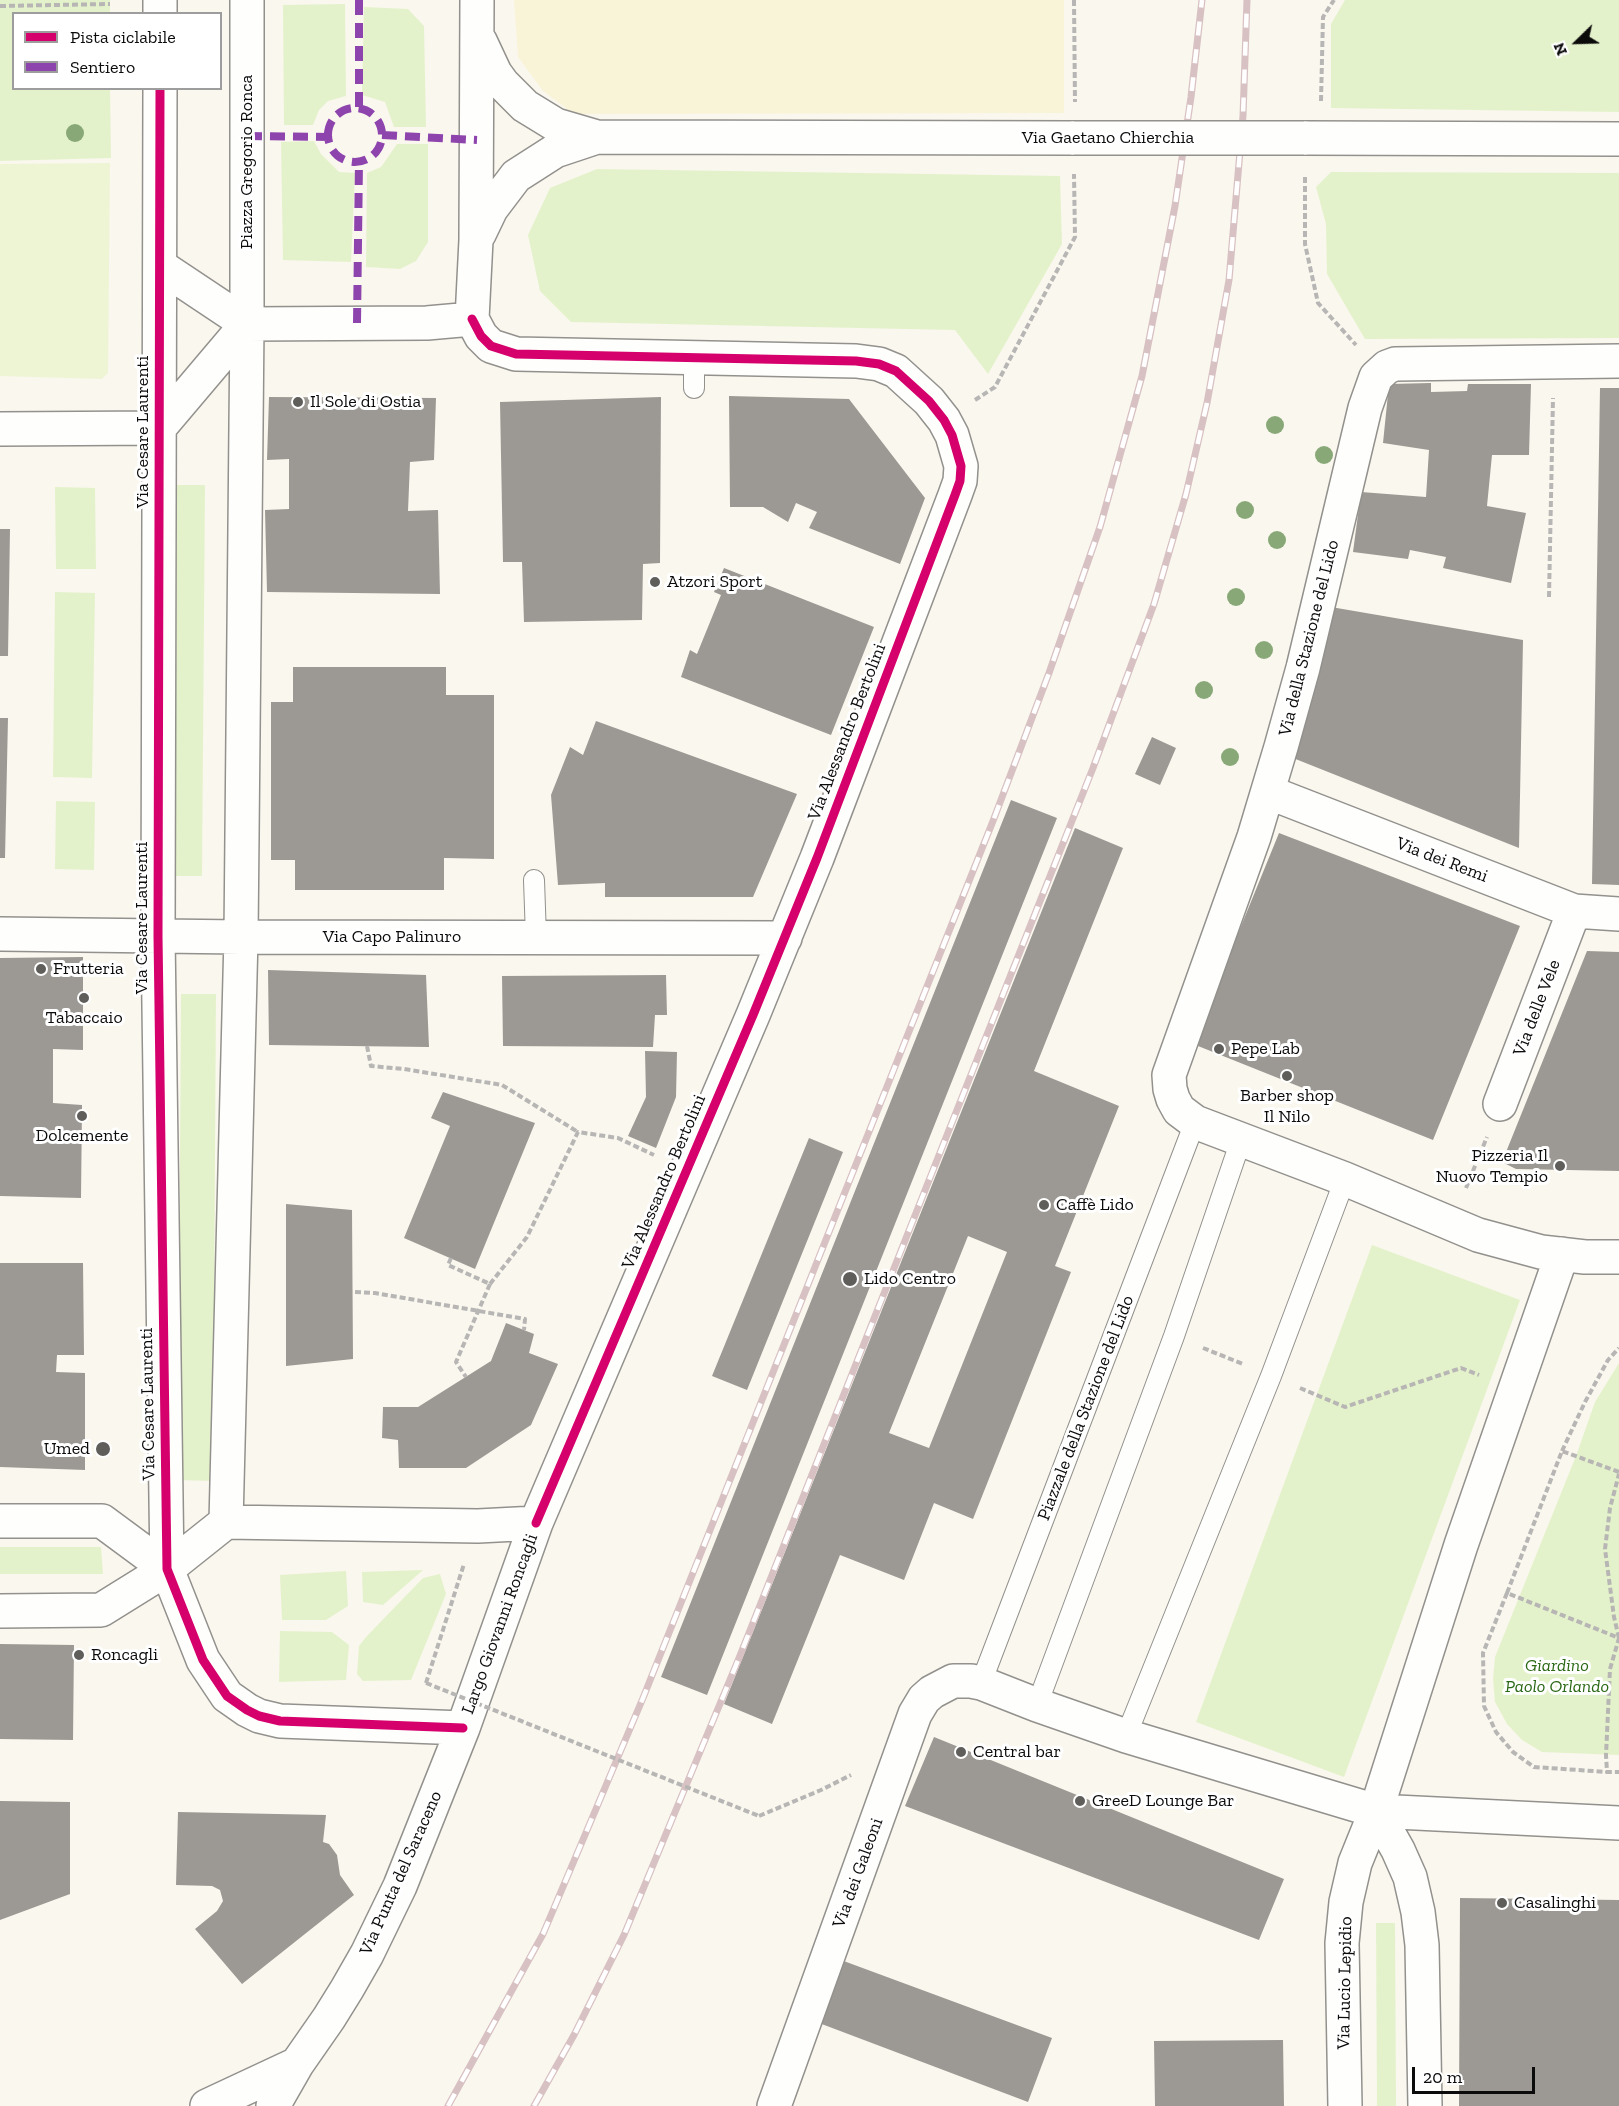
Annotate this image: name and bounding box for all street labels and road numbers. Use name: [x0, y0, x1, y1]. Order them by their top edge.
street label: Piazza Gregorio Ronca: [236, 75, 258, 249]
street label: Via Gaetano Chierchia: [1022, 127, 1194, 149]
street label: Via Cesare Laurenti: [132, 356, 154, 508]
street label: Via della Stazione del Lido: [1274, 538, 1344, 738]
street label: Via Alessandro Bertolini: [803, 641, 891, 823]
street label: Via dei Remi: [1393, 833, 1491, 887]
street label: Via Cesare Laurenti: [131, 842, 153, 994]
street label: Via Capo Palinuro: [323, 926, 461, 948]
street label: Via delle Vele: [1509, 957, 1565, 1059]
street label: Via Alessandro Bertolini: [617, 1091, 711, 1273]
street label: Piazzale della Stazione del Lido: [1033, 1293, 1139, 1523]
street label: Via Cesare Laurenti: [136, 1328, 160, 1480]
street label: Largo Giovanni Roncagli: [457, 1531, 543, 1717]
street label: Via Punta del Saraceno: [355, 1788, 447, 1958]
street label: Via dei Galeoni: [828, 1815, 888, 1931]
street label: Via Lucio Lepidio: [1333, 1916, 1357, 2050]

